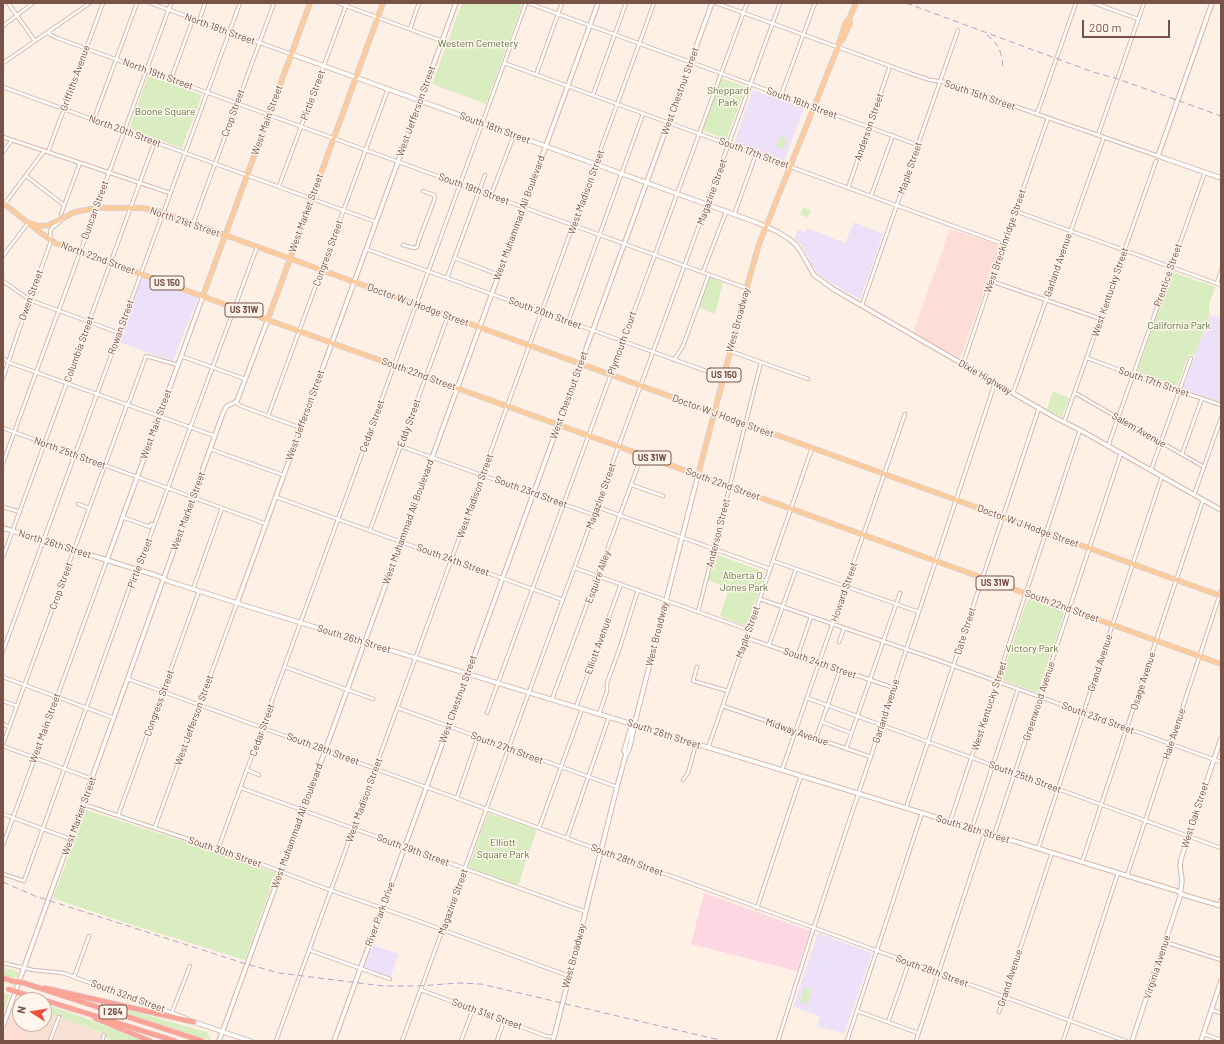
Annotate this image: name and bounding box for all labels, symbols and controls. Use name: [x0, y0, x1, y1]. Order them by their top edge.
street label: North 18th Street: [183, 11, 257, 47]
scale bar: [1084, 12, 1172, 38]
text: 200 m: [1089, 20, 1121, 34]
park label: Western Cemetery: [438, 38, 518, 50]
street label: Griffiths Avenue: [58, 43, 92, 113]
street label: West Chestnut Street: [659, 45, 701, 137]
street label: North 19th Street: [121, 56, 195, 92]
street label: West Jefferson Street: [394, 64, 438, 158]
street label: Pirtle Street: [298, 68, 328, 122]
street label: South 15th Street: [943, 77, 1017, 113]
street label: West Main Street: [249, 83, 285, 157]
park label: Sheppard Park: [707, 85, 749, 108]
street label: South 16th Street: [765, 85, 839, 121]
street label: Crop Street: [219, 87, 247, 139]
street label: Anderson Street: [852, 92, 886, 162]
park label: Boone Square: [135, 106, 195, 118]
street label: South 18th Street: [458, 110, 532, 146]
street label: North 20th Street: [87, 112, 163, 150]
street label: South 17th Street: [717, 135, 791, 171]
street label: Maple Street: [895, 140, 925, 196]
street label: West Madison Street: [565, 148, 607, 236]
street label: West Muhammad Ali Boulevard: [491, 154, 547, 282]
street label: Magazine Street: [694, 157, 730, 227]
street label: South 19th Street: [437, 171, 511, 207]
street label: West Market Street: [286, 172, 326, 254]
street label: Duncan Street: [79, 179, 111, 241]
street label: West Breckinridge Street: [982, 188, 1028, 294]
street label: North 21st Street: [148, 204, 222, 240]
street label: Congress Street: [310, 218, 346, 288]
street label: Garland Avenue: [1041, 231, 1075, 299]
street label: North 22nd Street: [59, 239, 137, 277]
street label: Prentice Street: [1152, 242, 1184, 308]
street label: West Kentucky Street: [1089, 246, 1131, 338]
street label: Owen Street: [16, 268, 46, 322]
road number: US 150: [150, 276, 184, 290]
street label: Doctor W J Hodge Street: [365, 281, 471, 329]
street label: West Broadway: [724, 286, 752, 354]
street label: South 20th Street: [507, 294, 583, 332]
street label: Rowan Street: [105, 298, 137, 356]
road number: US 31W: [225, 303, 263, 317]
street label: Plymouth Court: [605, 309, 639, 377]
street label: Columbia Street: [61, 314, 97, 384]
park label: California Park: [1148, 320, 1210, 332]
street label: West Chestnut Street: [548, 349, 590, 441]
street label: South 22nd Street: [380, 355, 458, 393]
street label: Dixie Highway: [956, 357, 1014, 397]
street label: South 17th Street: [1117, 364, 1191, 400]
street label: West Jefferson Street: [283, 368, 327, 462]
road number: US 150: [707, 368, 741, 382]
street label: West Main Street: [138, 387, 174, 461]
street label: Doctor W J Hodge Street: [670, 392, 776, 440]
street label: Eddy Street: [395, 397, 423, 449]
street label: Cedar Street: [357, 398, 387, 454]
street label: Salem Avenue: [1110, 410, 1168, 450]
street label: North 25th Street: [32, 434, 108, 472]
road number: US 31W: [633, 451, 671, 465]
street label: West Madison Street: [454, 452, 496, 540]
street label: West Muhammad Ali Boulevard: [380, 458, 436, 586]
street label: Magazine Street: [583, 461, 619, 531]
street label: South 22nd Street: [684, 465, 762, 503]
street label: West Market Street: [168, 470, 208, 552]
street label: South 23rd Street: [493, 473, 569, 511]
street label: Anderson Street: [704, 497, 732, 569]
street label: Doctor W J Hodge Street: [975, 502, 1081, 550]
street label: North 26th Street: [17, 527, 93, 561]
street label: Pirtle Street: [125, 536, 155, 590]
street label: South 24th Street: [415, 541, 491, 579]
street label: Esquire Alley: [583, 549, 613, 605]
street label: Crop Street: [47, 560, 75, 612]
street label: Howard Street: [828, 561, 860, 623]
park label: Alberta O. Jones Park: [720, 570, 768, 594]
road number: US 31W: [976, 576, 1014, 590]
street label: South 22nd Street: [1023, 587, 1101, 625]
street label: West Broadway: [643, 600, 671, 668]
street label: Maple Street: [733, 604, 763, 660]
street label: Date Street: [952, 606, 978, 656]
street label: Elliott Avenue: [582, 616, 614, 676]
street label: South 26th Street: [316, 622, 392, 656]
street label: Grand Avenue: [1085, 633, 1115, 693]
park label: Victory Park: [1006, 643, 1058, 655]
street label: South 24th Street: [782, 645, 858, 681]
street label: Osage Avenue: [1128, 650, 1158, 712]
street label: West Chestnut Street: [437, 653, 479, 745]
street label: West Kentucky Street: [969, 660, 1009, 752]
street label: Greenwood Avenue: [1020, 660, 1058, 742]
street label: Congress Street: [141, 668, 177, 738]
street label: West Jefferson Street: [172, 673, 216, 767]
street label: Garland Avenue: [870, 677, 902, 745]
street label: West Main Street: [27, 691, 63, 765]
street label: South 23rd Street: [1060, 699, 1136, 737]
street label: Cedar Street: [247, 702, 277, 758]
street label: Hale Avenue: [1160, 707, 1188, 761]
street label: South 26th Street: [626, 716, 702, 752]
street label: Midway Avenue: [764, 716, 830, 748]
street label: South 27th Street: [469, 729, 545, 767]
street label: South 28th Street: [285, 730, 361, 768]
street label: West Madison Street: [343, 756, 385, 844]
street label: South 25th Street: [987, 758, 1063, 796]
street label: West Muhammad Ali Boulevard: [269, 762, 325, 890]
street label: West Market Street: [59, 775, 99, 857]
street label: West Oak Street: [1179, 780, 1211, 850]
street label: South 26th Street: [935, 812, 1011, 846]
street label: South 29th Street: [375, 831, 451, 869]
street label: South 30th Street: [187, 834, 263, 870]
park label: Elliott Square Park: [477, 837, 529, 860]
street label: South 28th Street: [589, 841, 665, 879]
street label: Magazine Street: [435, 867, 471, 937]
street label: River Park Drive: [363, 880, 397, 948]
street label: West Broadway: [560, 922, 588, 990]
street label: Virginia Avenue: [1141, 933, 1173, 1001]
street label: Grand Avenue: [995, 948, 1025, 1008]
street label: South 28th Street: [894, 952, 970, 990]
street label: South 32nd Street: [89, 977, 167, 1015]
north arrow: [12, 992, 52, 1032]
street label: South 31st Street: [450, 996, 524, 1032]
text: N: [14, 1005, 28, 1015]
road number: I 264: [99, 1005, 127, 1019]

